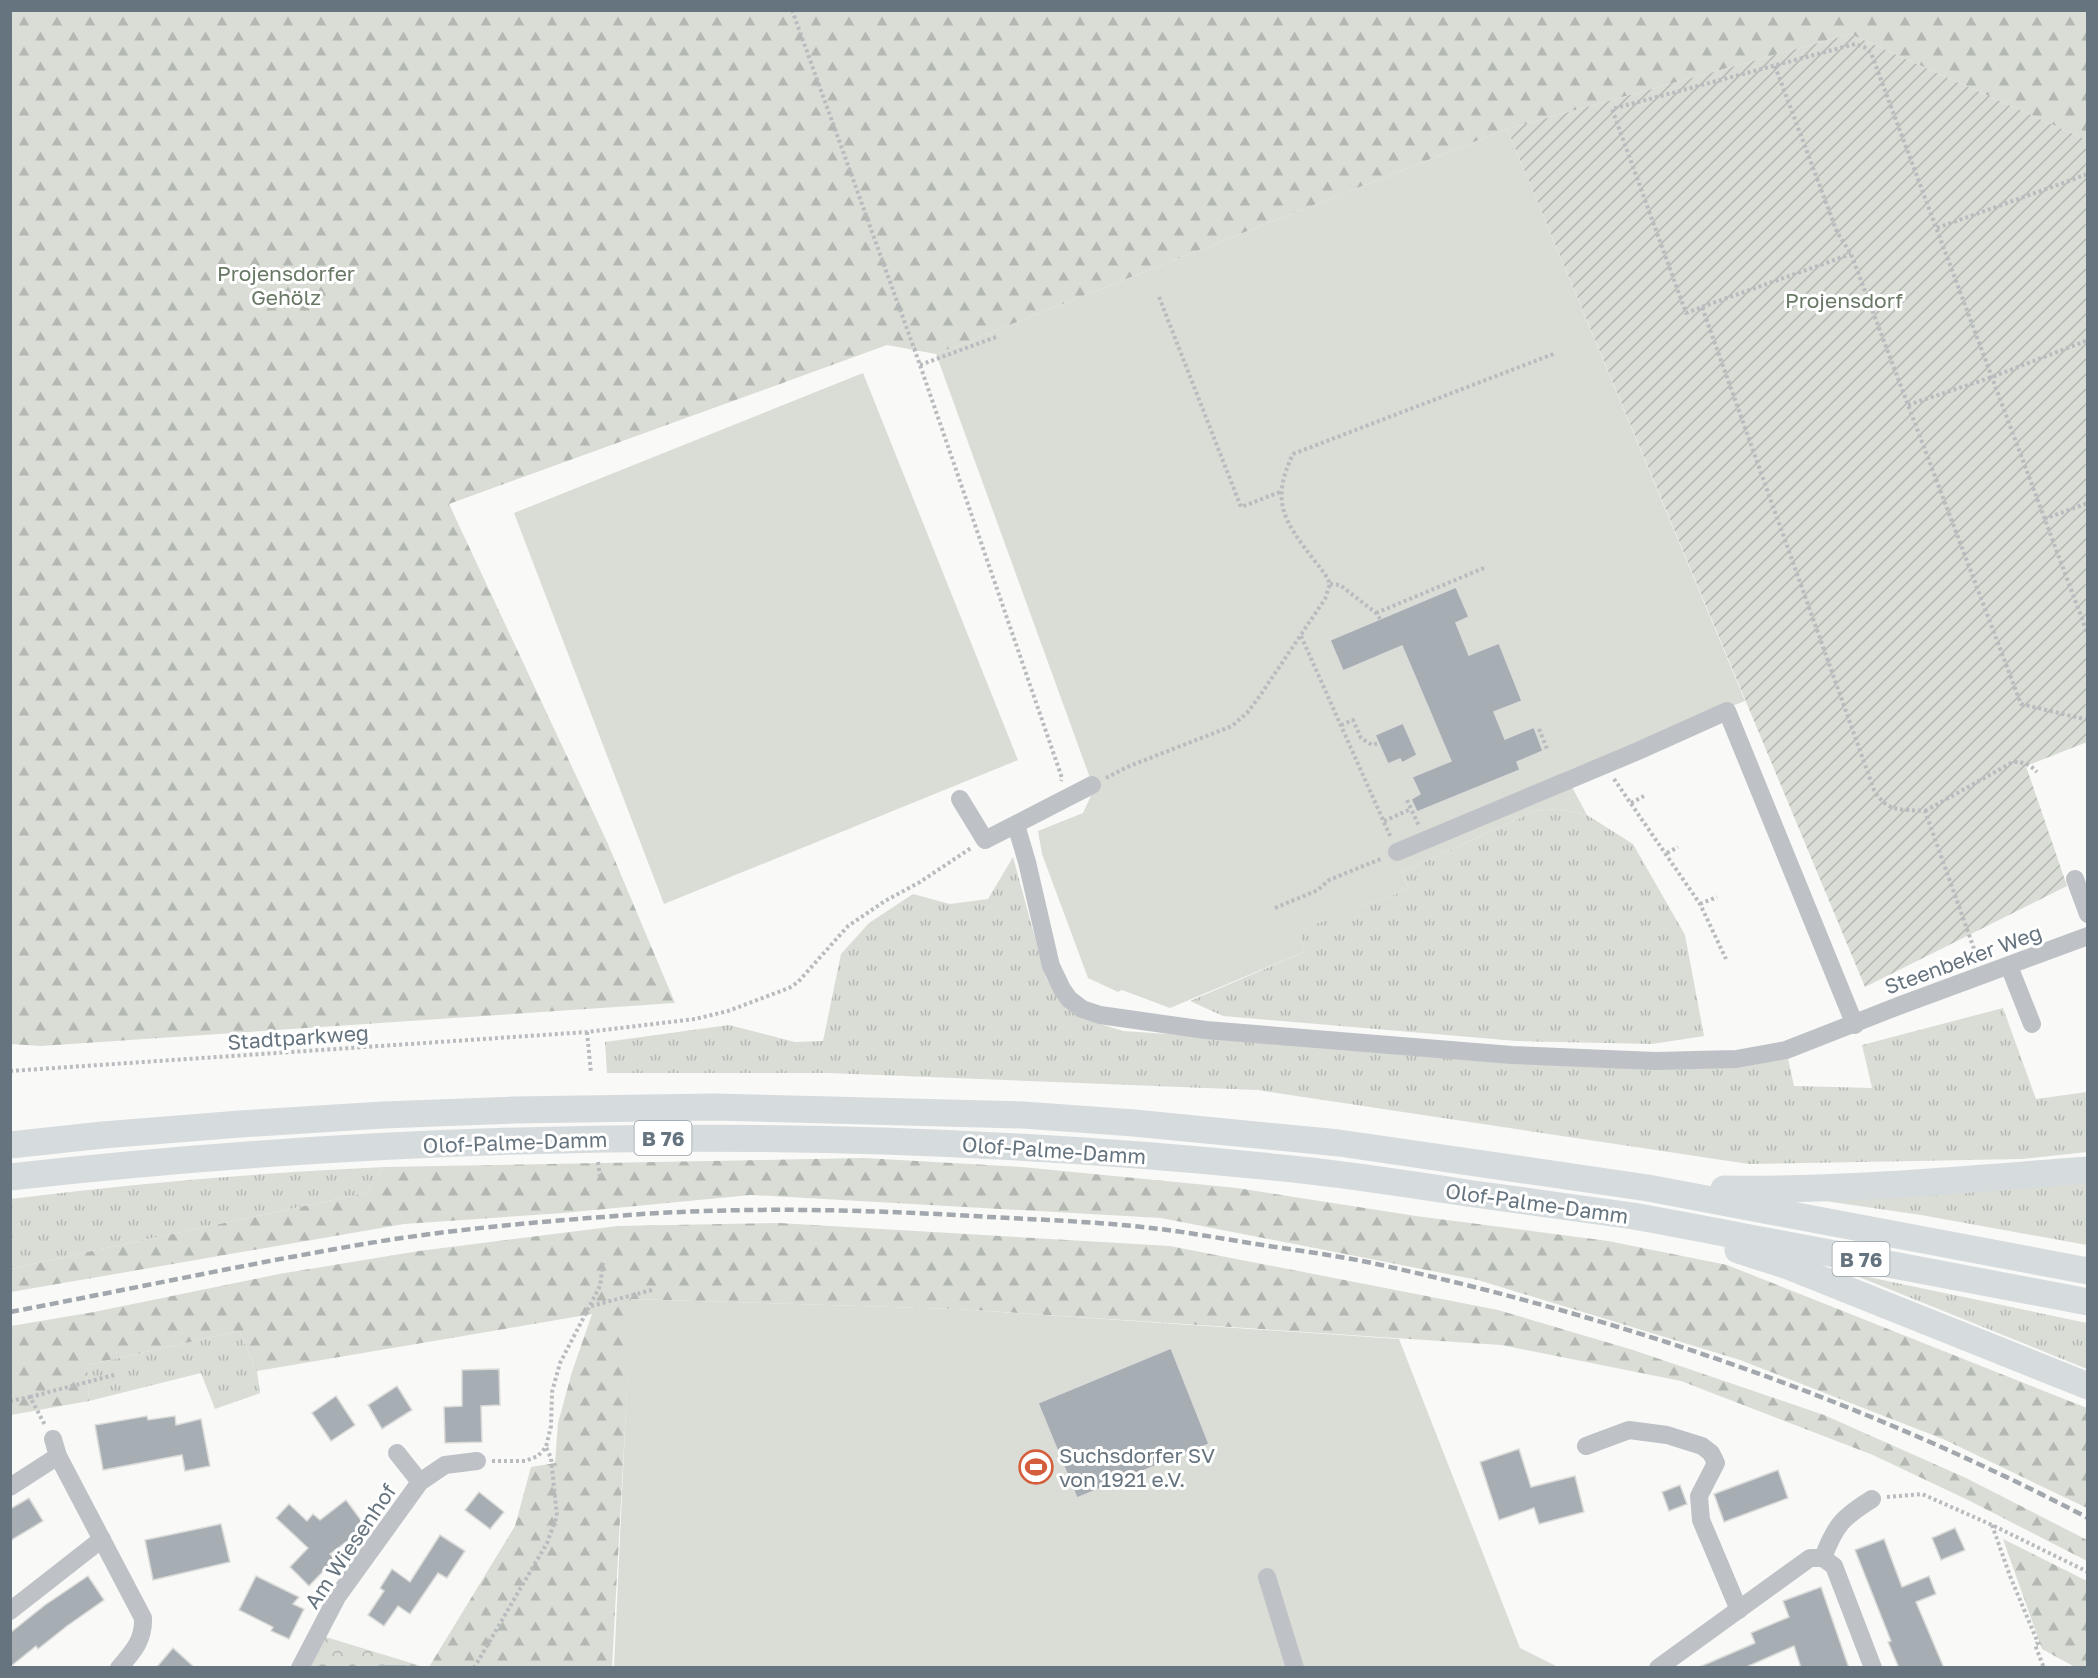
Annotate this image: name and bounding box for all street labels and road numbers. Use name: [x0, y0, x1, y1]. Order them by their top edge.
street label: Steenbeker Weg: [1881, 919, 2045, 999]
street label: Stadtparkweg: [226, 1019, 370, 1055]
road number: B 76: [634, 1121, 692, 1155]
street label: Olof-Palme-Damm: [422, 1126, 608, 1158]
street label: Olof-Palme-Damm: [961, 1131, 1147, 1169]
street label: Olof-Palme-Damm: [1444, 1177, 1630, 1229]
road number: B 76: [1832, 1242, 1890, 1276]
street label: Am Wiesenhof: [299, 1478, 402, 1613]

